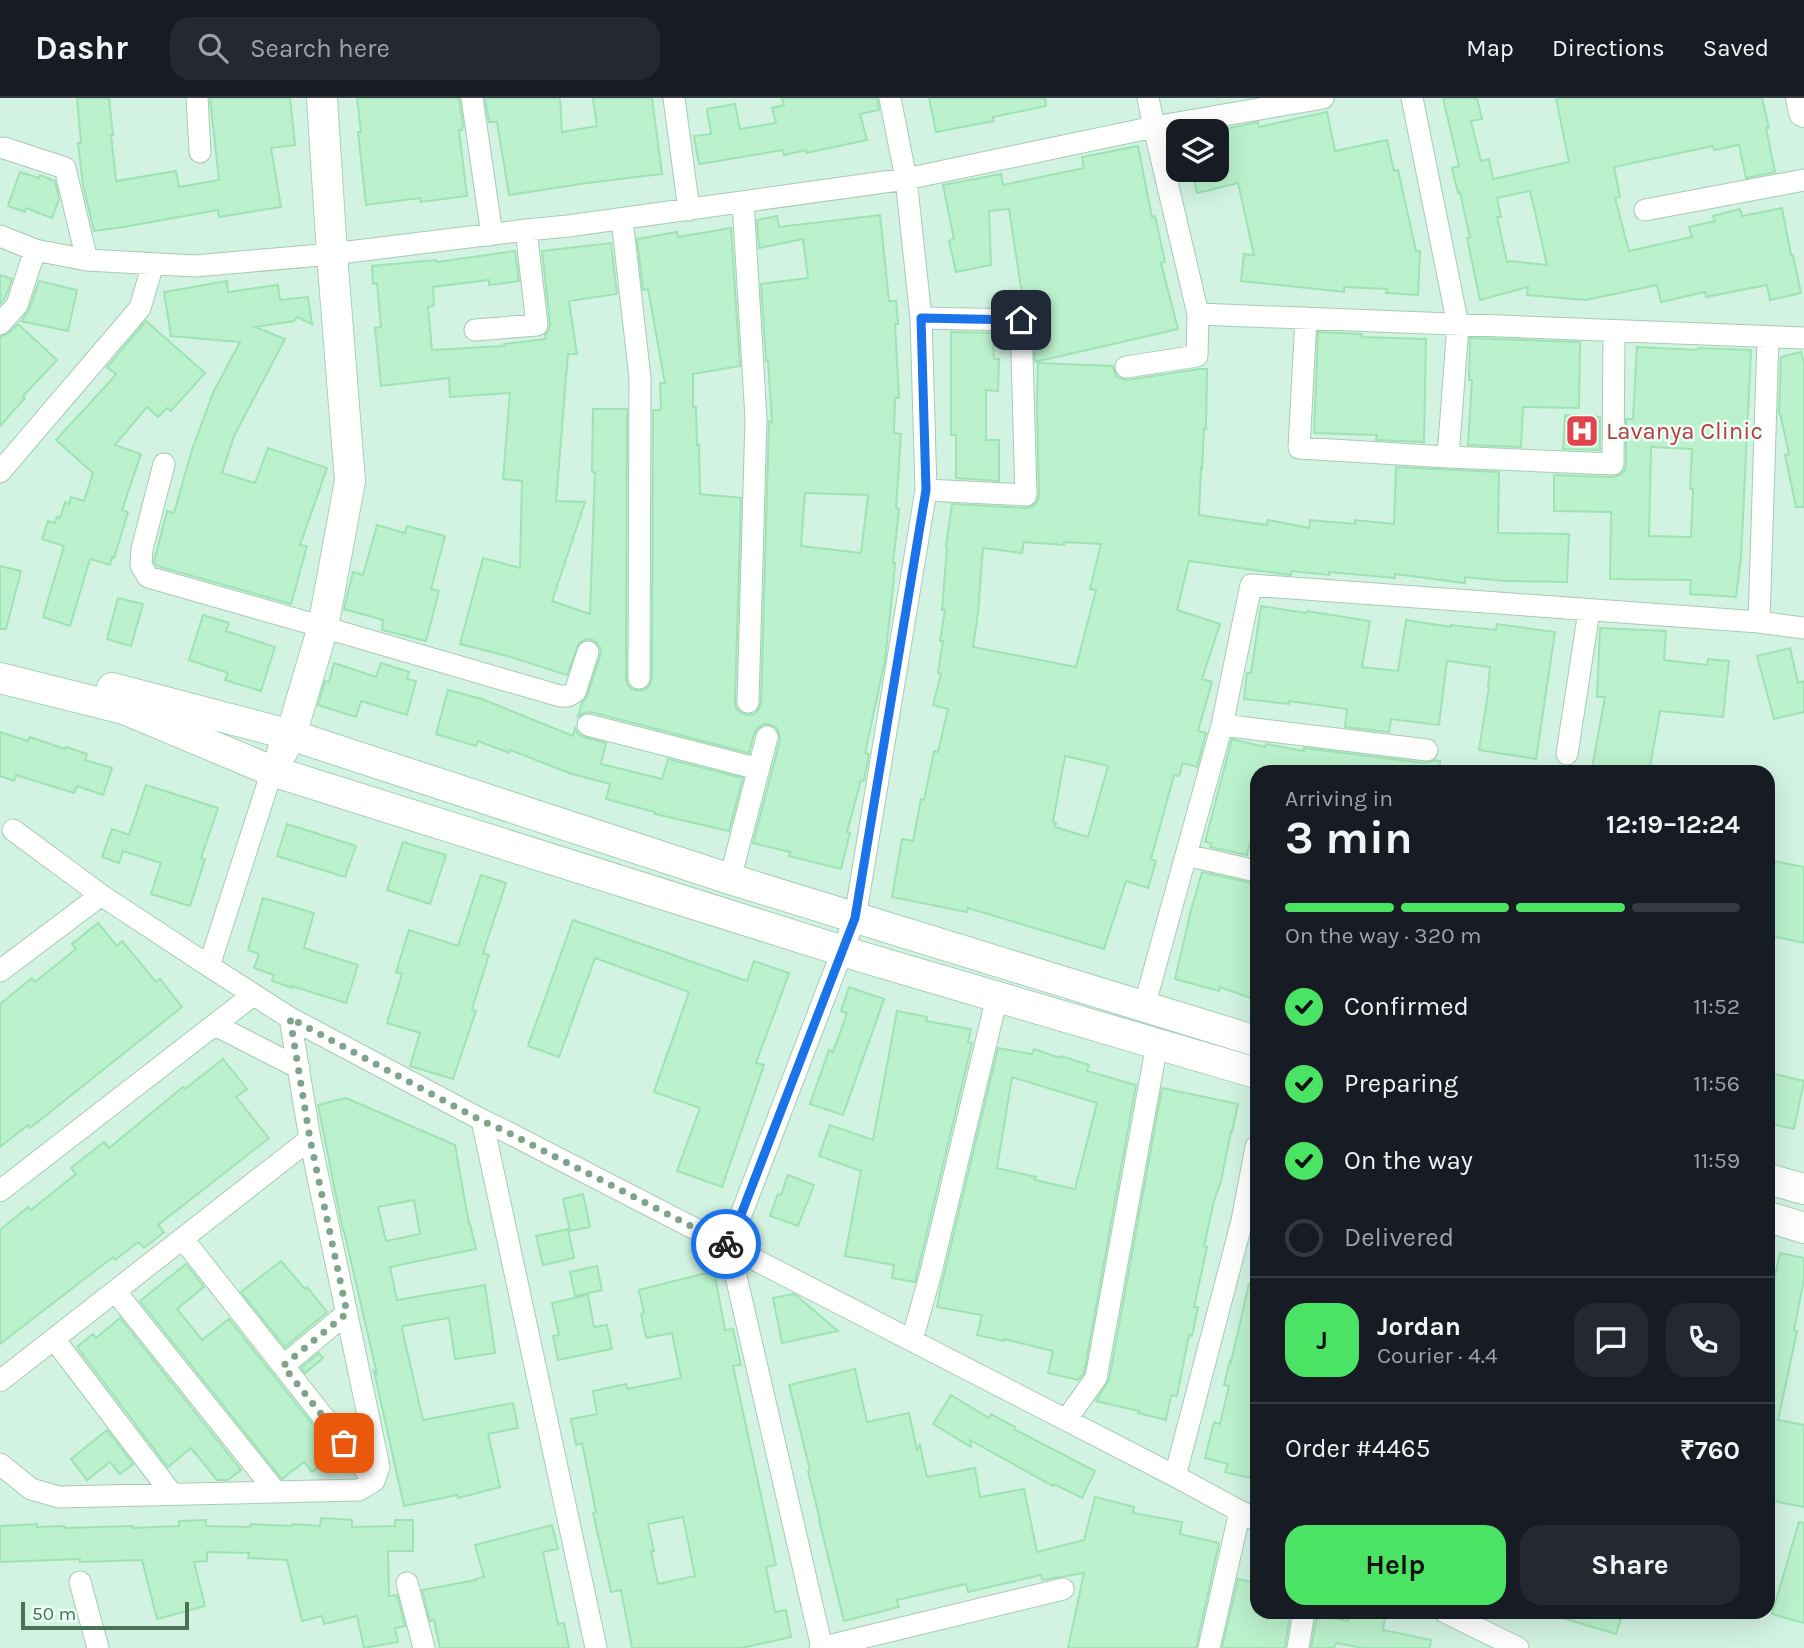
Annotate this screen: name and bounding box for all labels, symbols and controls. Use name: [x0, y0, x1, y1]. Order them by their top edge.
search box: [170, 17, 660, 80]
text: Dashr: [35, 29, 128, 67]
icon: search: [194, 29, 232, 67]
text: Search here: [250, 33, 390, 64]
text: Map: [1466, 34, 1514, 62]
text: Directions: [1552, 34, 1665, 62]
text: Saved: [1703, 34, 1769, 62]
map controls: [1166, 119, 1229, 182]
button: layers: [1166, 119, 1229, 182]
pin: [991, 290, 1051, 350]
icon: home: [1002, 301, 1040, 339]
hospital icon: Lavanya Clinic: [1563, 412, 1601, 450]
place label: Lavanya Clinic: [1606, 417, 1763, 445]
text: Arriving in: [1285, 785, 1393, 812]
text: 12:19–12:24: [1606, 809, 1740, 840]
text: 3 min: [1285, 811, 1413, 865]
text: On the way · 320 m: [1285, 922, 1482, 949]
icon: check: [1285, 988, 1323, 1026]
text: Confirmed: [1344, 991, 1469, 1022]
text: 11:52: [1693, 993, 1740, 1020]
icon: check: [1285, 1065, 1323, 1103]
text: Preparing: [1344, 1068, 1458, 1099]
text: 11:56: [1693, 1070, 1740, 1097]
icon: check: [1285, 1142, 1323, 1180]
text: On the way: [1344, 1145, 1473, 1176]
text: 11:59: [1693, 1147, 1740, 1174]
courier: [691, 1209, 761, 1279]
text: Delivered: [1344, 1222, 1454, 1253]
icon: bike: [707, 1225, 745, 1263]
button: chat: [1574, 1303, 1648, 1377]
button: phone: [1666, 1303, 1740, 1377]
text: Jordan: [1377, 1311, 1461, 1342]
text: J: [1316, 1325, 1328, 1356]
text: Courier · 4.4: [1377, 1342, 1498, 1369]
pin: [314, 1413, 374, 1473]
icon: bag: [325, 1424, 363, 1462]
text: Order #4465: [1285, 1433, 1430, 1464]
text: ₹760: [1680, 1435, 1740, 1466]
button: Help: [1285, 1525, 1506, 1605]
button: Share: [1520, 1525, 1740, 1605]
scale bar: [21, 1599, 189, 1631]
text: 50 m: [32, 1603, 76, 1625]

